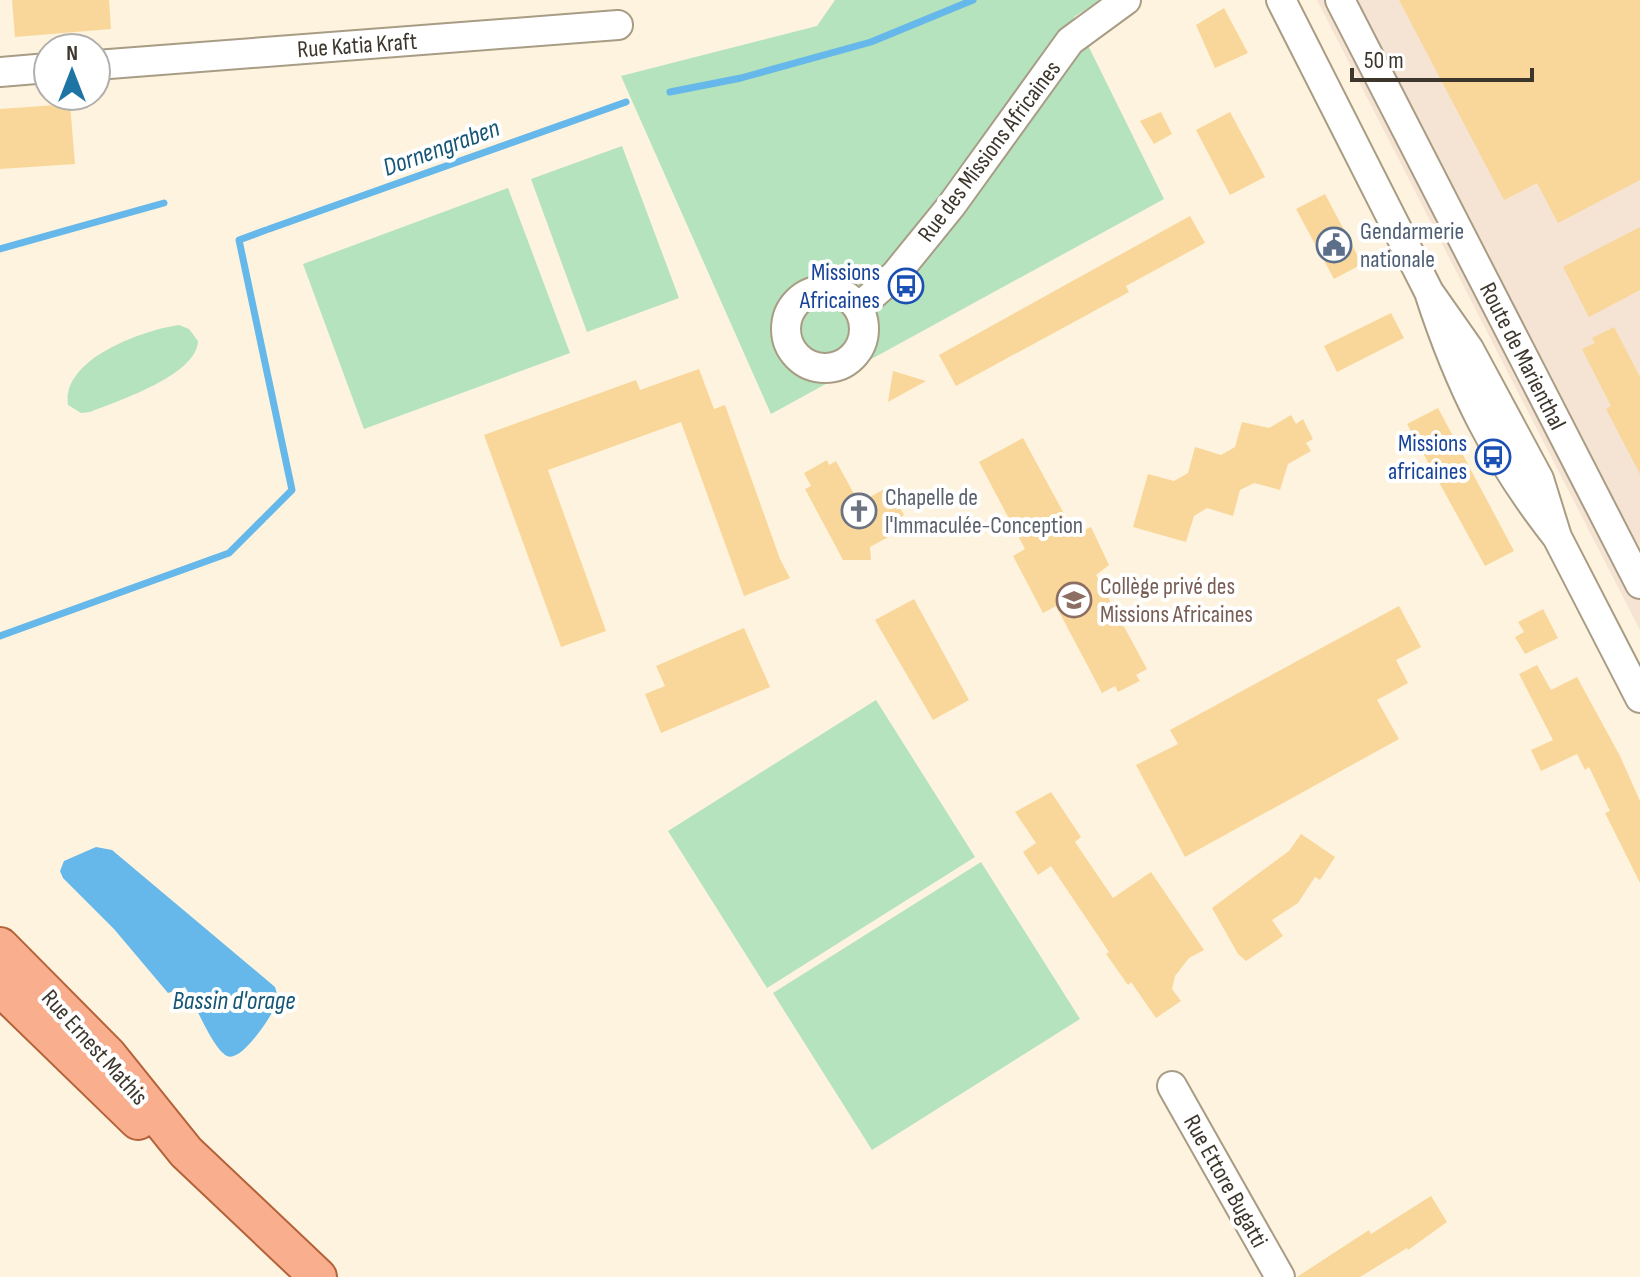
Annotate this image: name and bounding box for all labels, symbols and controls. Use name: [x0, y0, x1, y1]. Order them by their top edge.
street label: Rue Katia Kraft: [296, 27, 418, 64]
north arrow: [32, 32, 112, 112]
scale bar: [1352, 32, 1532, 82]
text: N: [66, 40, 78, 67]
text: 50 m: [1364, 46, 1404, 75]
street label: Rue des Missions Africaines: [912, 55, 1067, 248]
water label: Dornengraben: [379, 113, 504, 184]
place label: Gendarmerie nationale: [1360, 217, 1464, 274]
public building icon: Gendarmerie nationale: [1315, 226, 1353, 264]
place label: Missions Africaines: [799, 258, 880, 315]
bus stop icon: Missions Africaines: [887, 267, 925, 305]
street label: Route de Marienthal: [1473, 278, 1572, 435]
place label: Missions africaines: [1388, 429, 1467, 486]
bus stop icon: Missions africaines: [1474, 438, 1512, 476]
place label: Chapelle de l'Immaculée-Conception: [885, 483, 1083, 540]
church icon: Chapelle de l'Immaculée-Conception: [840, 492, 878, 530]
place label: Collège privé des Missions Africaines: [1100, 572, 1253, 629]
school or university icon: Collège privé des Missions Africaines: [1055, 581, 1093, 619]
street label: Rue Ernest Mathis: [35, 984, 154, 1111]
water label: Bassin d'orage: [172, 986, 296, 1017]
street label: Rue Ettore Bugatti: [1177, 1110, 1274, 1253]

